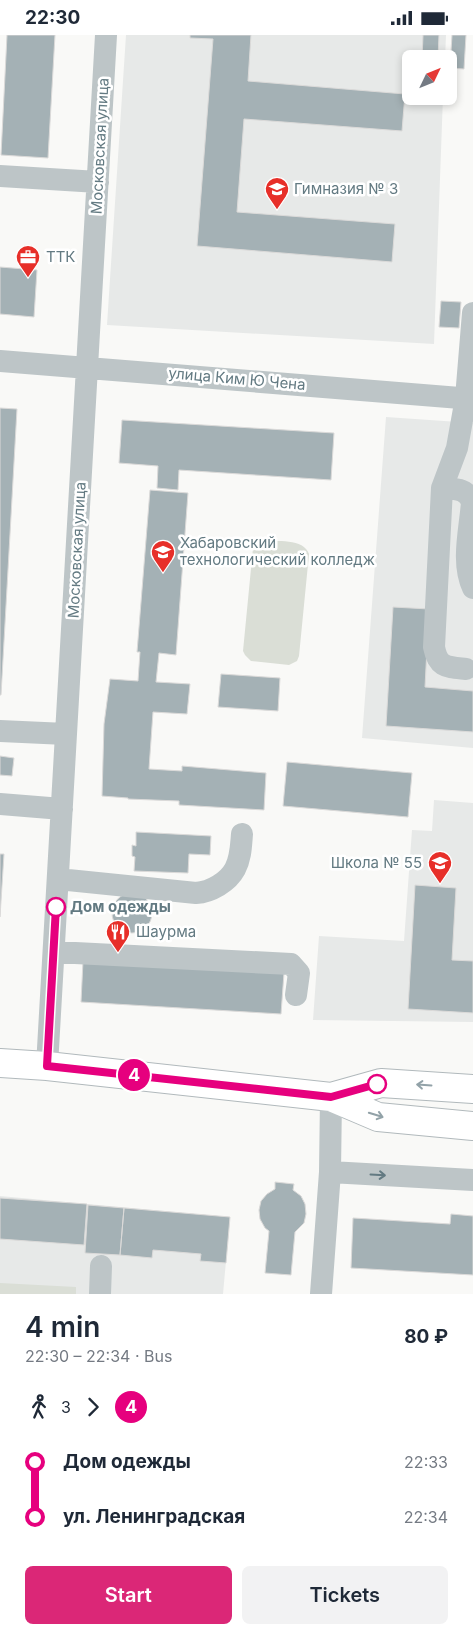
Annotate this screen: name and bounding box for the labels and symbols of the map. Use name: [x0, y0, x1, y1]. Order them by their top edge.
north arrow: [402, 50, 458, 105]
street label: Московская улица: [86, 77, 113, 215]
school or university icon: Гимназия № 3: [264, 176, 290, 210]
place label: Гимназия № 3: [294, 179, 398, 198]
office icon: ТТК: [15, 244, 41, 278]
place label: ТТК: [46, 247, 75, 266]
street label: улица Ким Ю Чена: [168, 363, 306, 394]
street label: Московская улица: [63, 481, 90, 619]
place label: Хабаровский технологический колледж: [180, 533, 375, 569]
school or university icon: Хабаровский технологический колледж: [150, 539, 176, 573]
school or university icon: Школа № 55: [427, 850, 453, 884]
place label: Школа № 55: [331, 853, 422, 872]
marker: Дом одежды: [46, 897, 66, 917]
place label: Дом одежды: [70, 897, 171, 916]
restaurant icon: Шаурма: [105, 919, 131, 953]
place label: Шаурма: [136, 922, 196, 941]
line badge: 4: [118, 1059, 150, 1091]
unlabelled marker: [367, 1074, 387, 1094]
one-way arrow: [417, 1081, 433, 1090]
one-way arrow: [368, 1111, 384, 1121]
one-way arrow: [370, 1170, 386, 1179]

